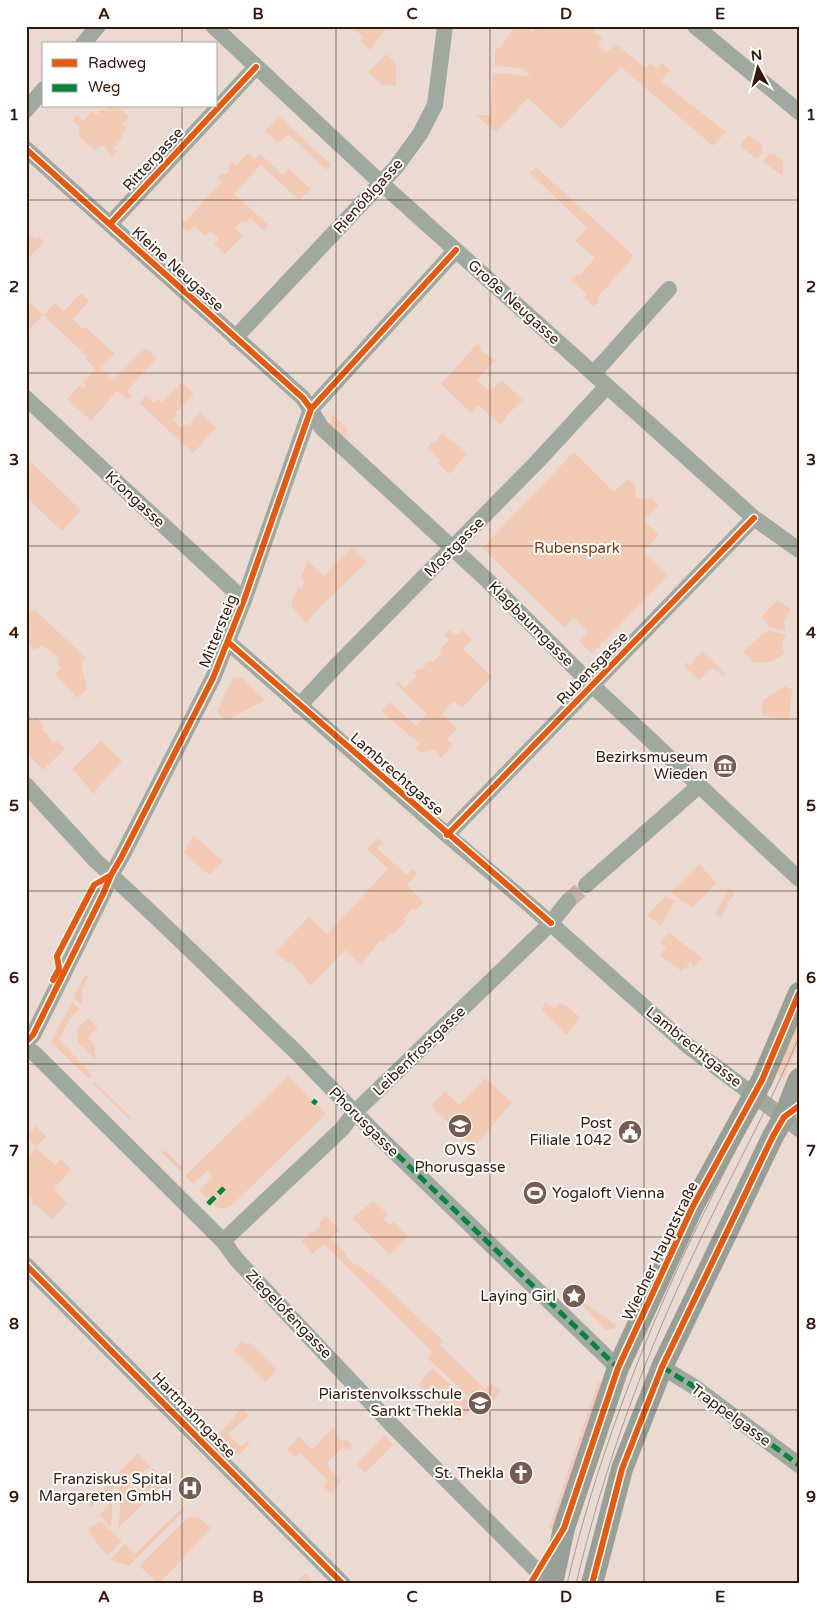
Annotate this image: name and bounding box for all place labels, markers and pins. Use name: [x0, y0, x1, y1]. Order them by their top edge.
place label: Bezirksmuseum Wieden: [595, 748, 708, 783]
museum icon: Bezirksmuseum Wieden: [712, 753, 738, 779]
school or university icon: OVS Phorusgasse: [447, 1113, 473, 1139]
place label: Post Filiale 1042: [530, 1114, 612, 1149]
public building icon: Post Filiale 1042: [617, 1119, 643, 1145]
place label: OVS Phorusgasse: [414, 1141, 506, 1176]
sports icon: Yogaloft Vienna: [522, 1180, 548, 1206]
place label: Yogaloft Vienna: [552, 1184, 665, 1202]
place icon: Laying Girl: [561, 1283, 587, 1309]
place label: Laying Girl: [480, 1287, 556, 1305]
place label: Piaristenvolksschule Sankt Thekla: [319, 1385, 462, 1420]
school or university icon: Piaristenvolksschule Sankt Thekla: [467, 1390, 493, 1416]
church icon: St. Thekla: [508, 1460, 534, 1486]
place label: St. Thekla: [435, 1464, 504, 1482]
place label: Franziskus Spital Margareten GmbH: [39, 1470, 172, 1505]
hospital icon: Franziskus Spital Margareten GmbH: [177, 1475, 203, 1501]

